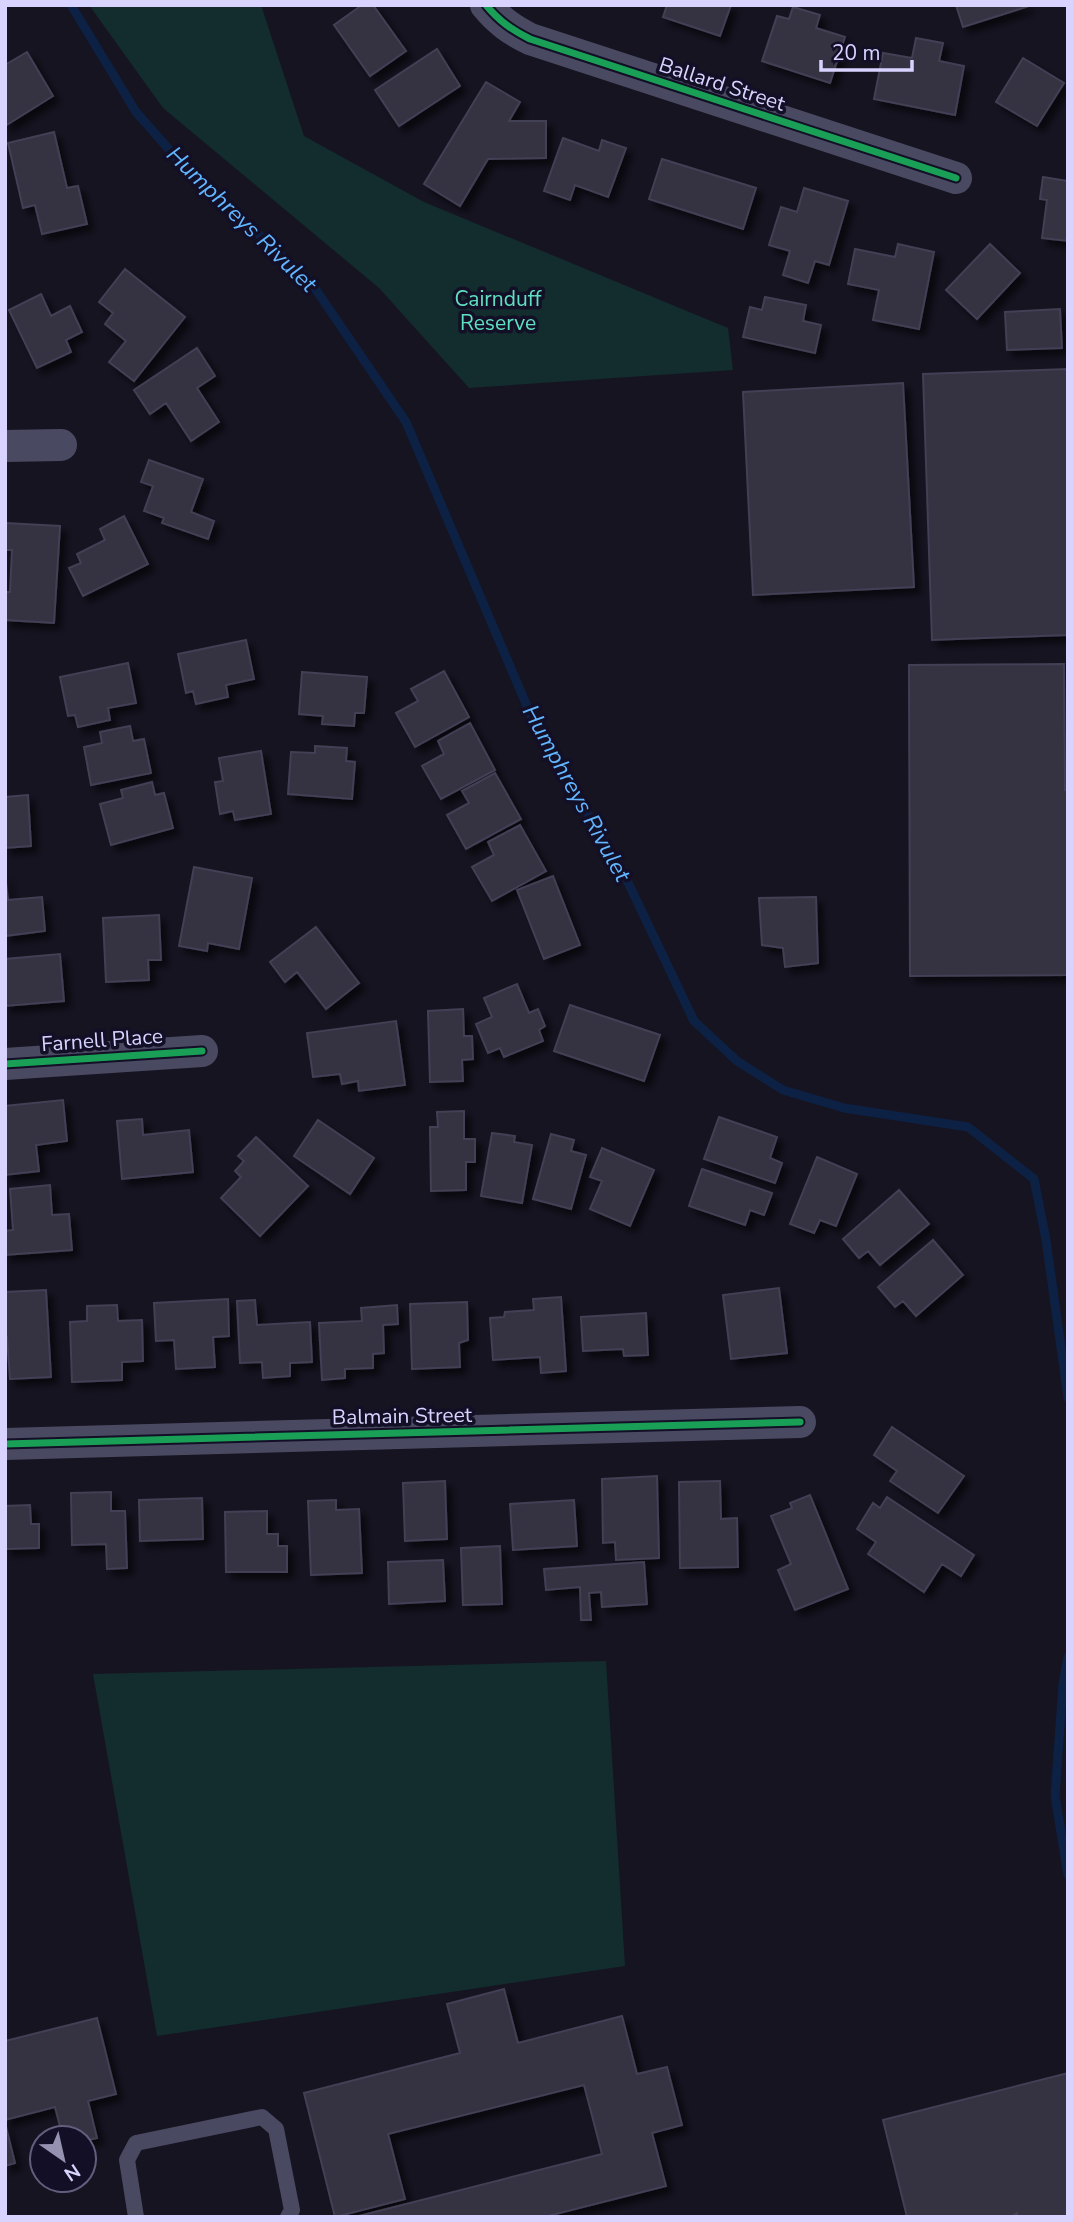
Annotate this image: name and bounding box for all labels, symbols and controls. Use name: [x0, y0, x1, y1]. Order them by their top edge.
scale bar: [821, 28, 912, 72]
text: 20 m: [832, 39, 881, 67]
street label: Ballard Street: [655, 50, 789, 118]
water label: Humphreys Rivulet: [160, 140, 324, 300]
park label: Cairnduff Reserve: [455, 285, 542, 337]
water label: Humphreys Rivulet: [515, 699, 639, 888]
street label: Farnell Place: [40, 1022, 164, 1058]
street label: Balmain Street: [332, 1401, 473, 1431]
north arrow: [28, 2124, 98, 2194]
text: N: [59, 2158, 85, 2187]

